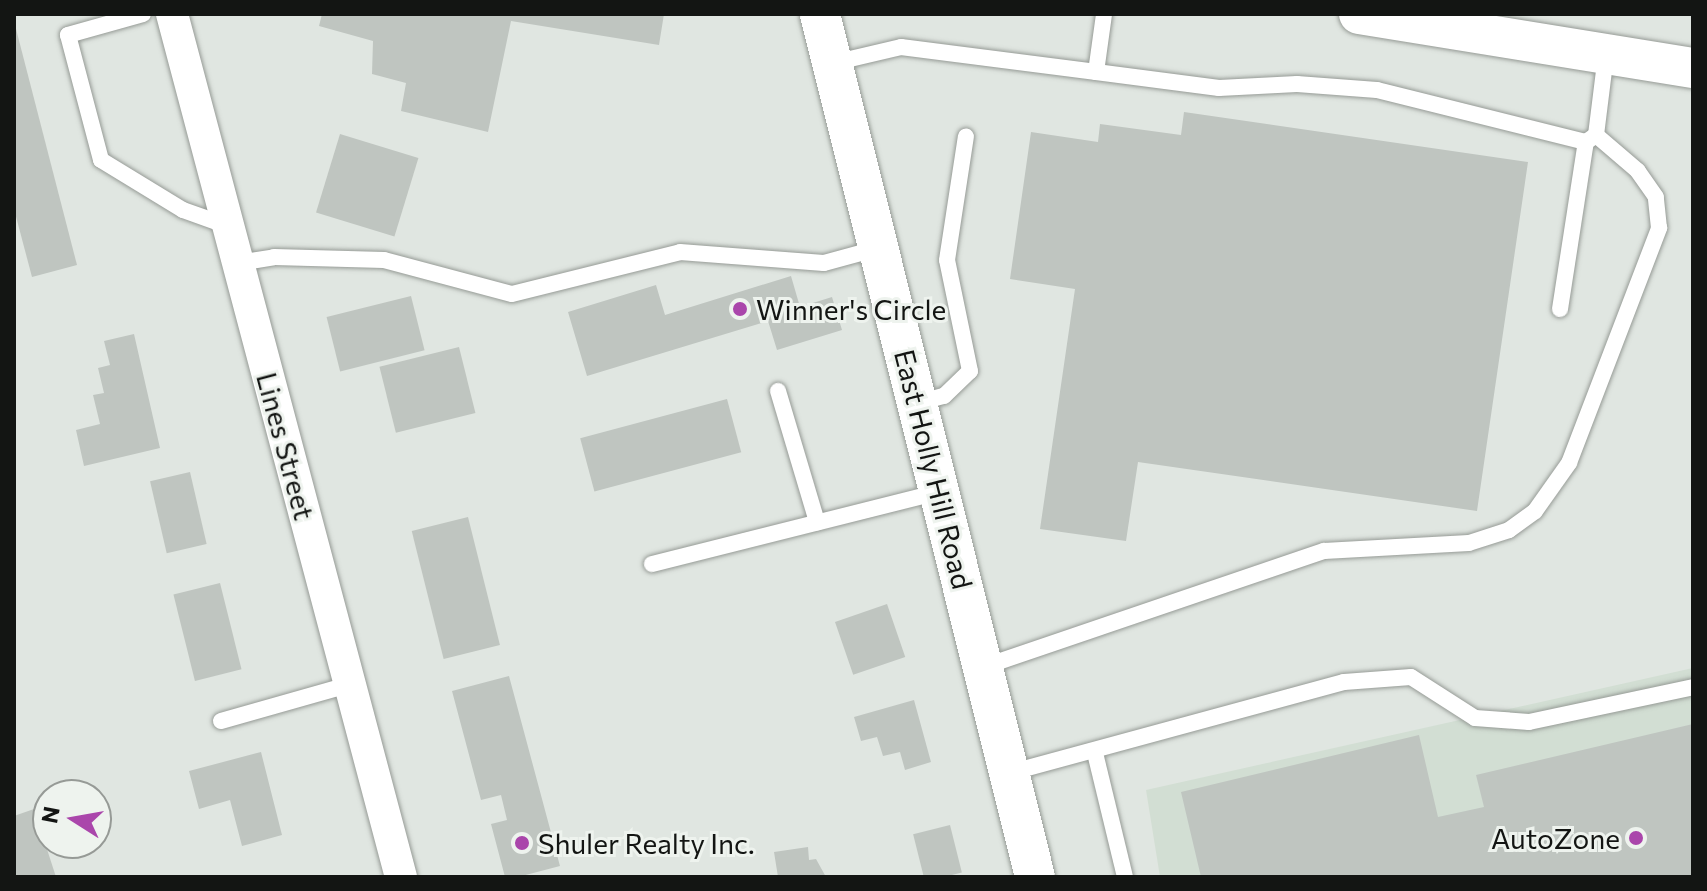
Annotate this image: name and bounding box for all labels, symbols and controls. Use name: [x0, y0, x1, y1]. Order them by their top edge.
place label: Winner's Circle: [756, 292, 946, 326]
marker: Winner's Circle: [731, 300, 749, 318]
street label: East Holly Hill Road: [888, 346, 980, 592]
street label: Lines Street: [250, 369, 322, 523]
north arrow: [32, 779, 112, 859]
text: N: [35, 804, 65, 825]
place label: AutoZone: [1491, 821, 1620, 855]
place label: Shuler Realty Inc.: [538, 826, 755, 860]
marker: AutoZone: [1627, 829, 1645, 847]
marker: Shuler Realty Inc.: [513, 834, 531, 852]

